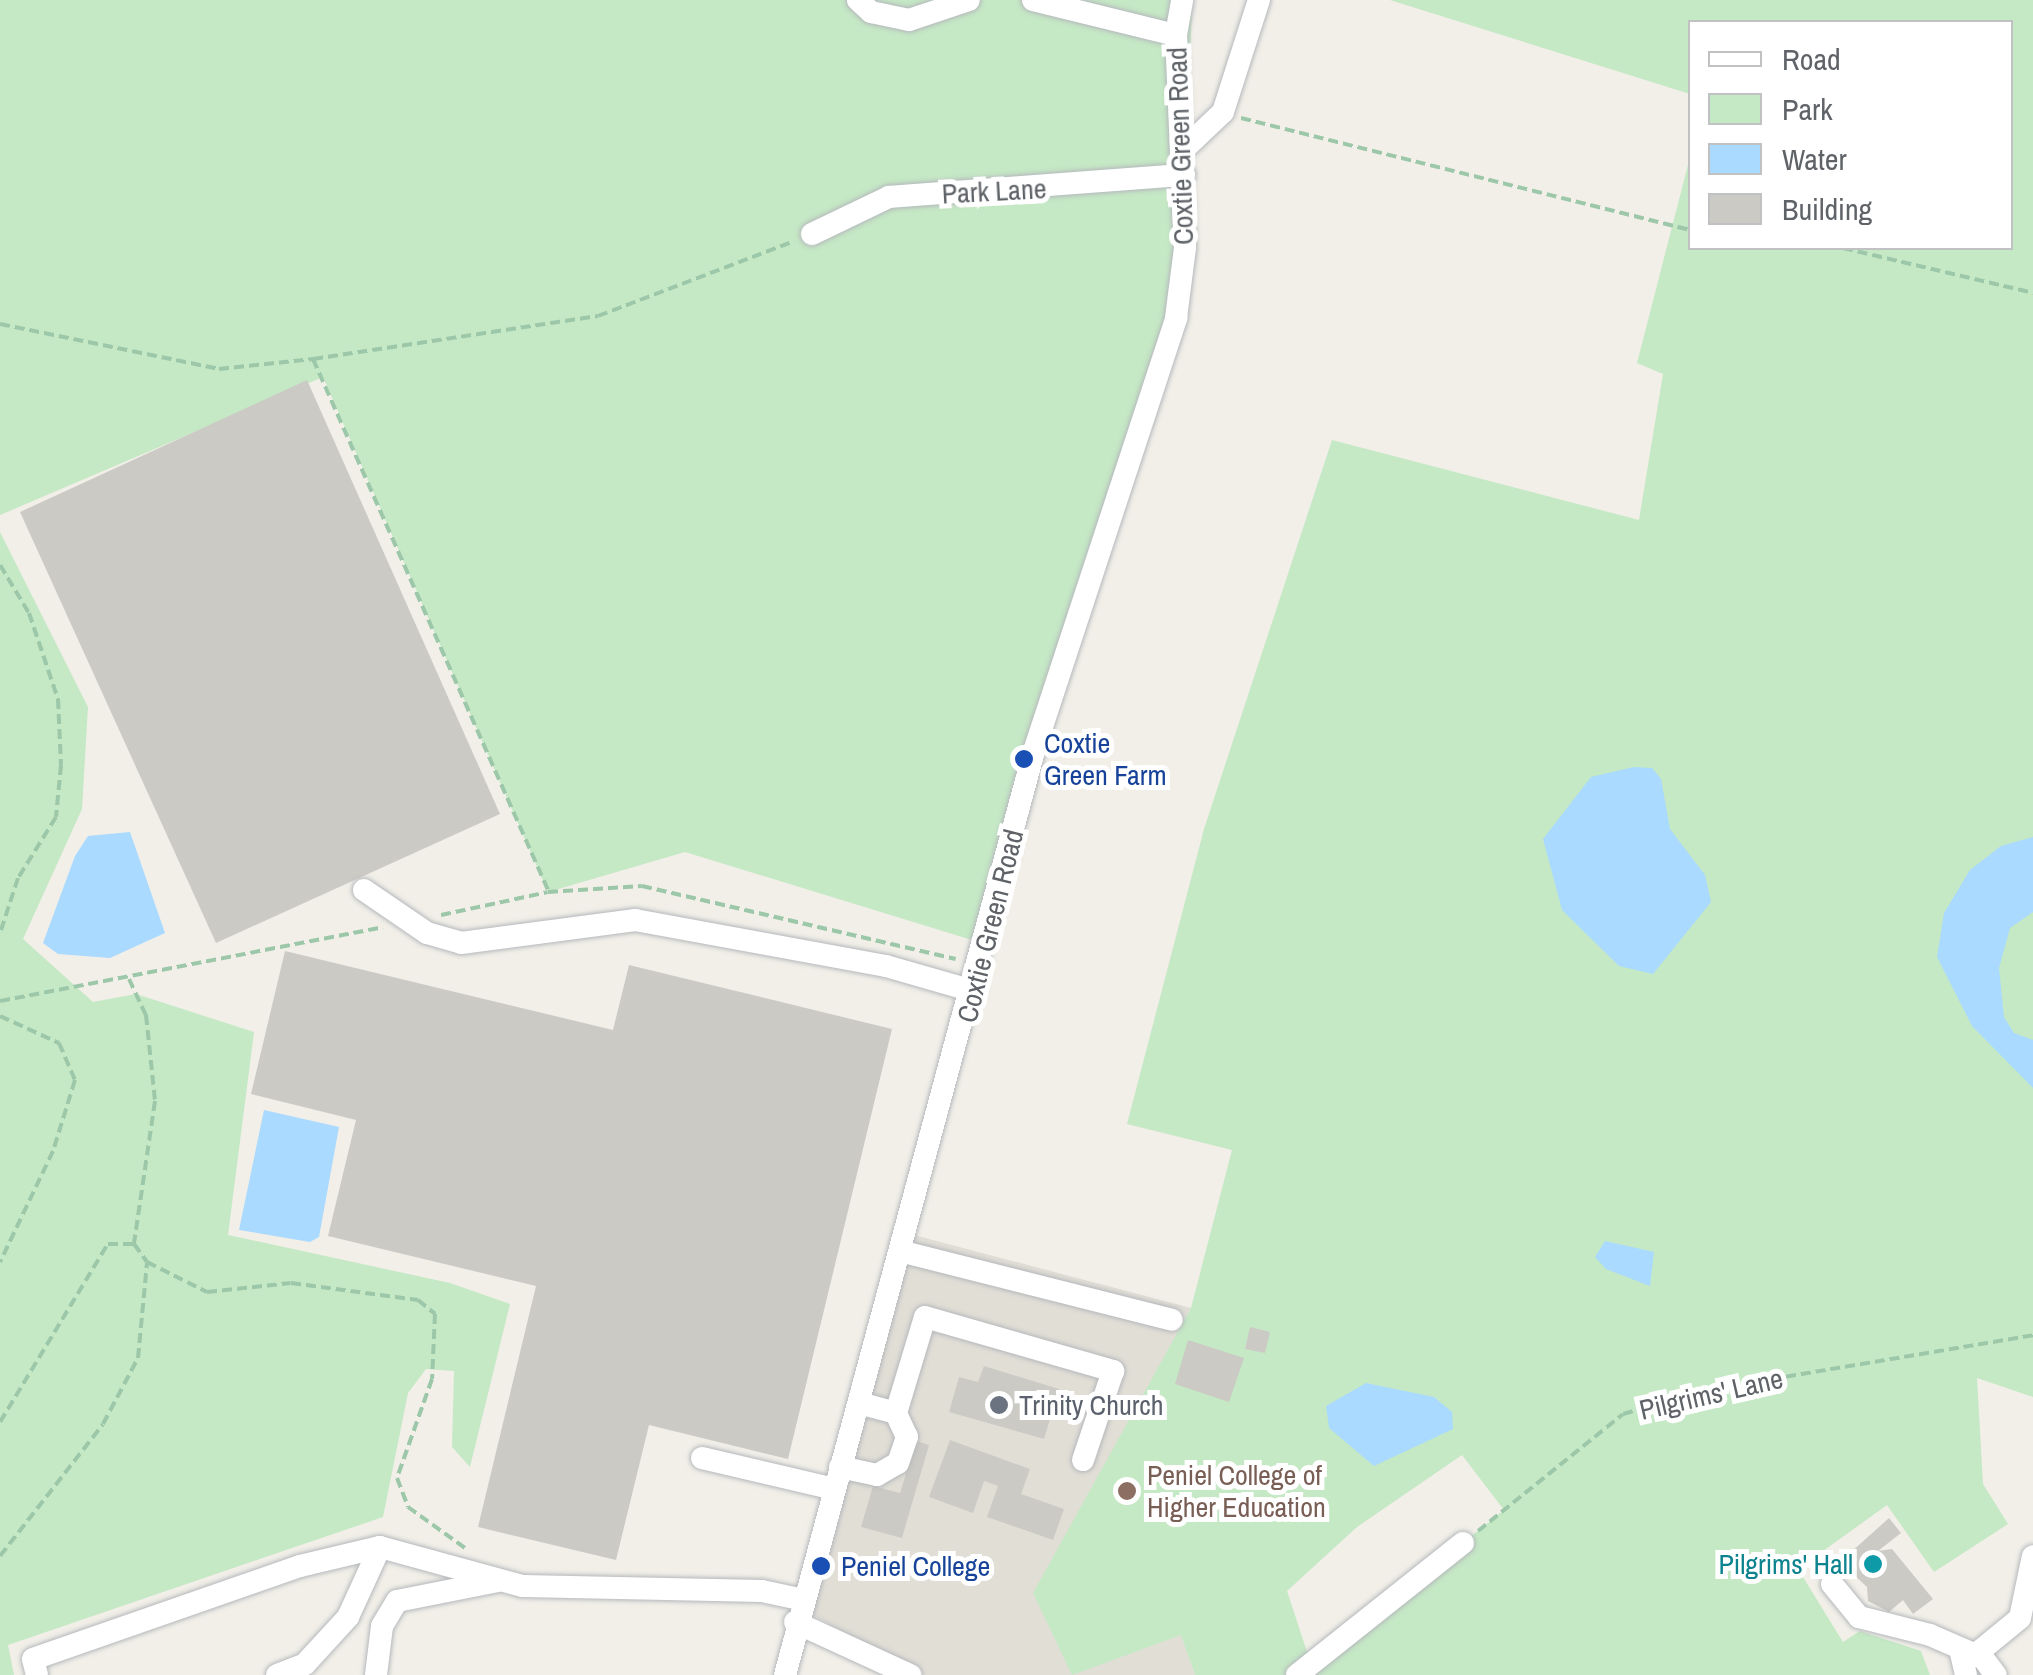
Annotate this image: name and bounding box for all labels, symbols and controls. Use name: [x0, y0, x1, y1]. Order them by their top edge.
legend: [1688, 20, 2013, 250]
text: Road: [1782, 39, 1841, 79]
street label: Coxtie Green Road: [1160, 47, 1200, 245]
text: Park: [1782, 89, 1833, 129]
text: Water: [1782, 139, 1847, 179]
street label: Park Lane: [941, 171, 1047, 211]
text: Building: [1782, 189, 1872, 229]
place label: Coxtie Green Farm: [1044, 726, 1167, 792]
marker: Coxtie Green Farm: [1013, 748, 1035, 770]
street label: Coxtie Green Road: [950, 826, 1030, 1026]
street label: Pilgrims' Lane: [1636, 1361, 1786, 1427]
place label: Trinity Church: [1019, 1388, 1164, 1422]
marker: Trinity Church: [988, 1394, 1010, 1416]
place label: Peniel College of Higher Education: [1147, 1458, 1326, 1524]
marker: Peniel College of Higher Education: [1116, 1480, 1138, 1502]
place label: Pilgrims' Hall: [1718, 1547, 1853, 1581]
place label: Peniel College: [841, 1549, 990, 1583]
marker: Pilgrims' Hall: [1862, 1553, 1884, 1575]
marker: Peniel College: [810, 1555, 832, 1577]

